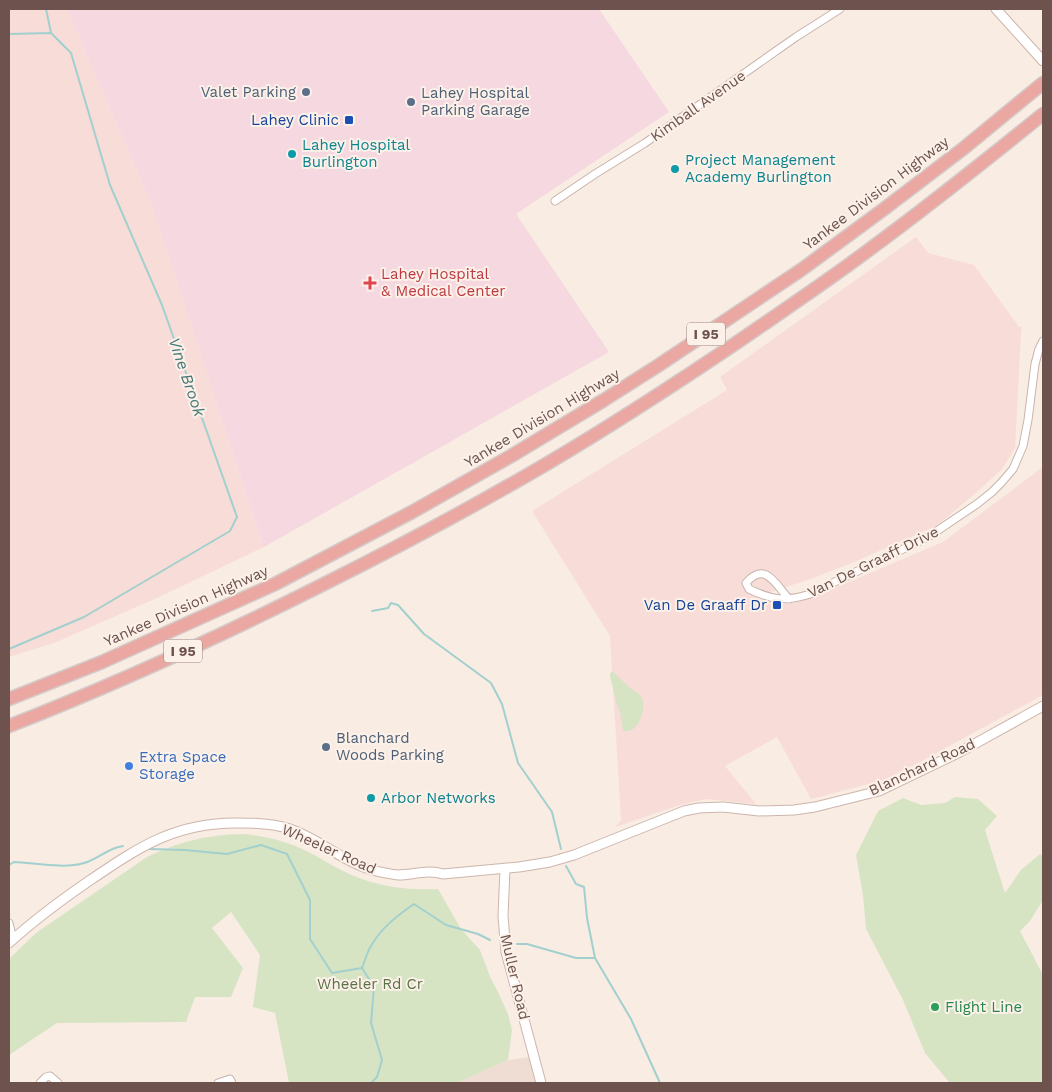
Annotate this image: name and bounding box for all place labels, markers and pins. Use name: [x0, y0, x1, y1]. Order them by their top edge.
place label: Valet Parking: [201, 83, 296, 101]
place label: Lahey Hospital Parking Garage: [421, 84, 530, 119]
marker: Valet Parking: [300, 86, 312, 98]
marker: Lahey Hospital Parking Garage: [405, 96, 417, 108]
place label: Lahey Clinic: [251, 111, 339, 129]
marker: Lahey Clinic: [343, 114, 355, 126]
place label: Lahey Hospital Burlington: [302, 136, 410, 171]
marker: Lahey Hospital Burlington: [286, 148, 298, 160]
place label: Project Management Academy Burlington: [685, 151, 836, 186]
marker: Project Management Academy Burlington: [669, 163, 681, 175]
place label: Lahey Hospital & Medical Center: [381, 265, 505, 300]
marker: Lahey Hospital & Medical Center: [363, 276, 377, 290]
place label: Van De Graaff Dr: [644, 596, 767, 614]
marker: Van De Graaff Dr: [771, 599, 783, 611]
place label: Blanchard Woods Parking: [336, 729, 444, 764]
marker: Blanchard Woods Parking: [320, 741, 332, 753]
place label: Extra Space Storage: [139, 748, 227, 783]
marker: Extra Space Storage: [123, 760, 135, 772]
place label: Arbor Networks: [381, 789, 496, 807]
marker: Arbor Networks: [365, 792, 377, 804]
place label: Flight Line: [945, 998, 1022, 1016]
marker: Flight Line: [929, 1001, 941, 1013]

